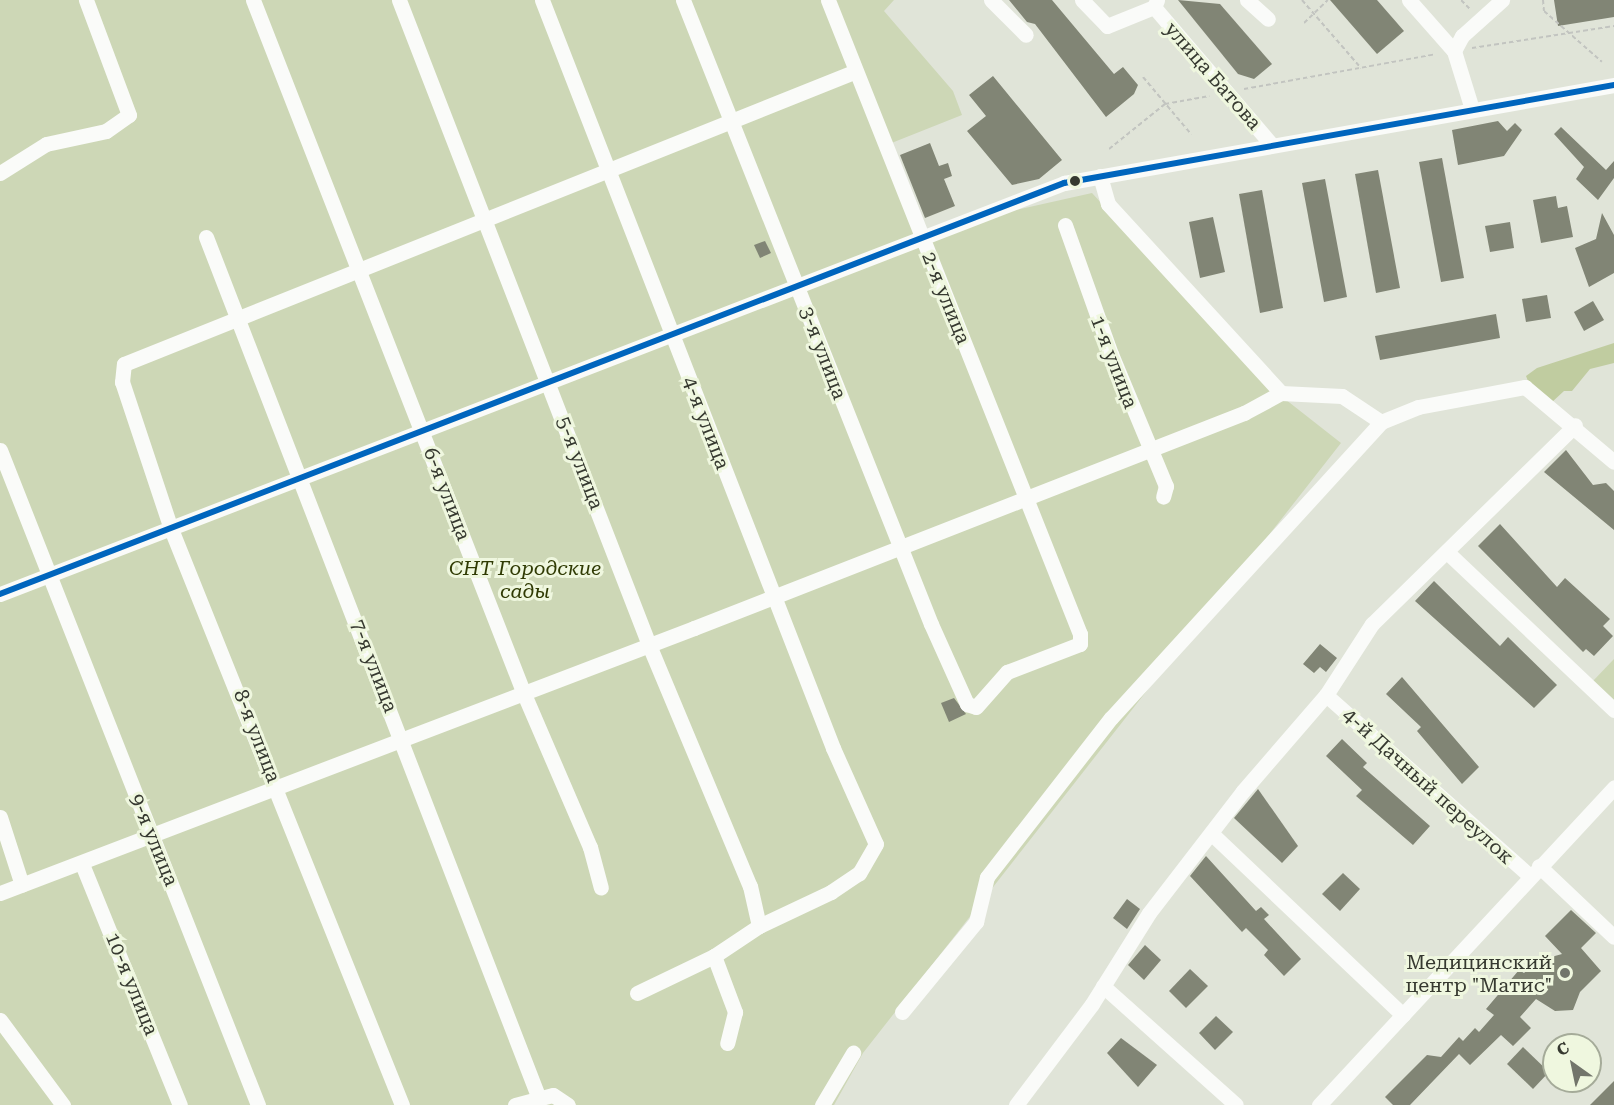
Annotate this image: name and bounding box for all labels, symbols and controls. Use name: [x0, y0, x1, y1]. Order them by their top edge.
street label: улица Батова: [1160, 17, 1266, 135]
unlabelled marker: [1069, 175, 1081, 187]
street label: 2-я улица: [917, 248, 975, 348]
street label: 3-я улица: [794, 303, 852, 403]
street label: 1-я улица: [1085, 312, 1143, 412]
street label: 4-я улица: [677, 373, 735, 473]
street label: 5-я улица: [551, 413, 609, 513]
street label: 6-я улица: [418, 444, 476, 544]
park label: СНТ Городские сады: [449, 557, 601, 604]
street label: 7-я улица: [345, 616, 403, 716]
street label: 8-я улица: [228, 686, 286, 786]
street label: 4-й Дачный переулок: [1338, 703, 1518, 869]
street label: 9-я улица: [125, 790, 183, 890]
street label: 10-я улица: [101, 929, 163, 1039]
place label: Медицинский центр "Матис": [1405, 950, 1552, 997]
marker: Медицинский центр "Матис": [1556, 964, 1574, 982]
north arrow: [1542, 1033, 1602, 1093]
text: С: [1553, 1038, 1573, 1060]

